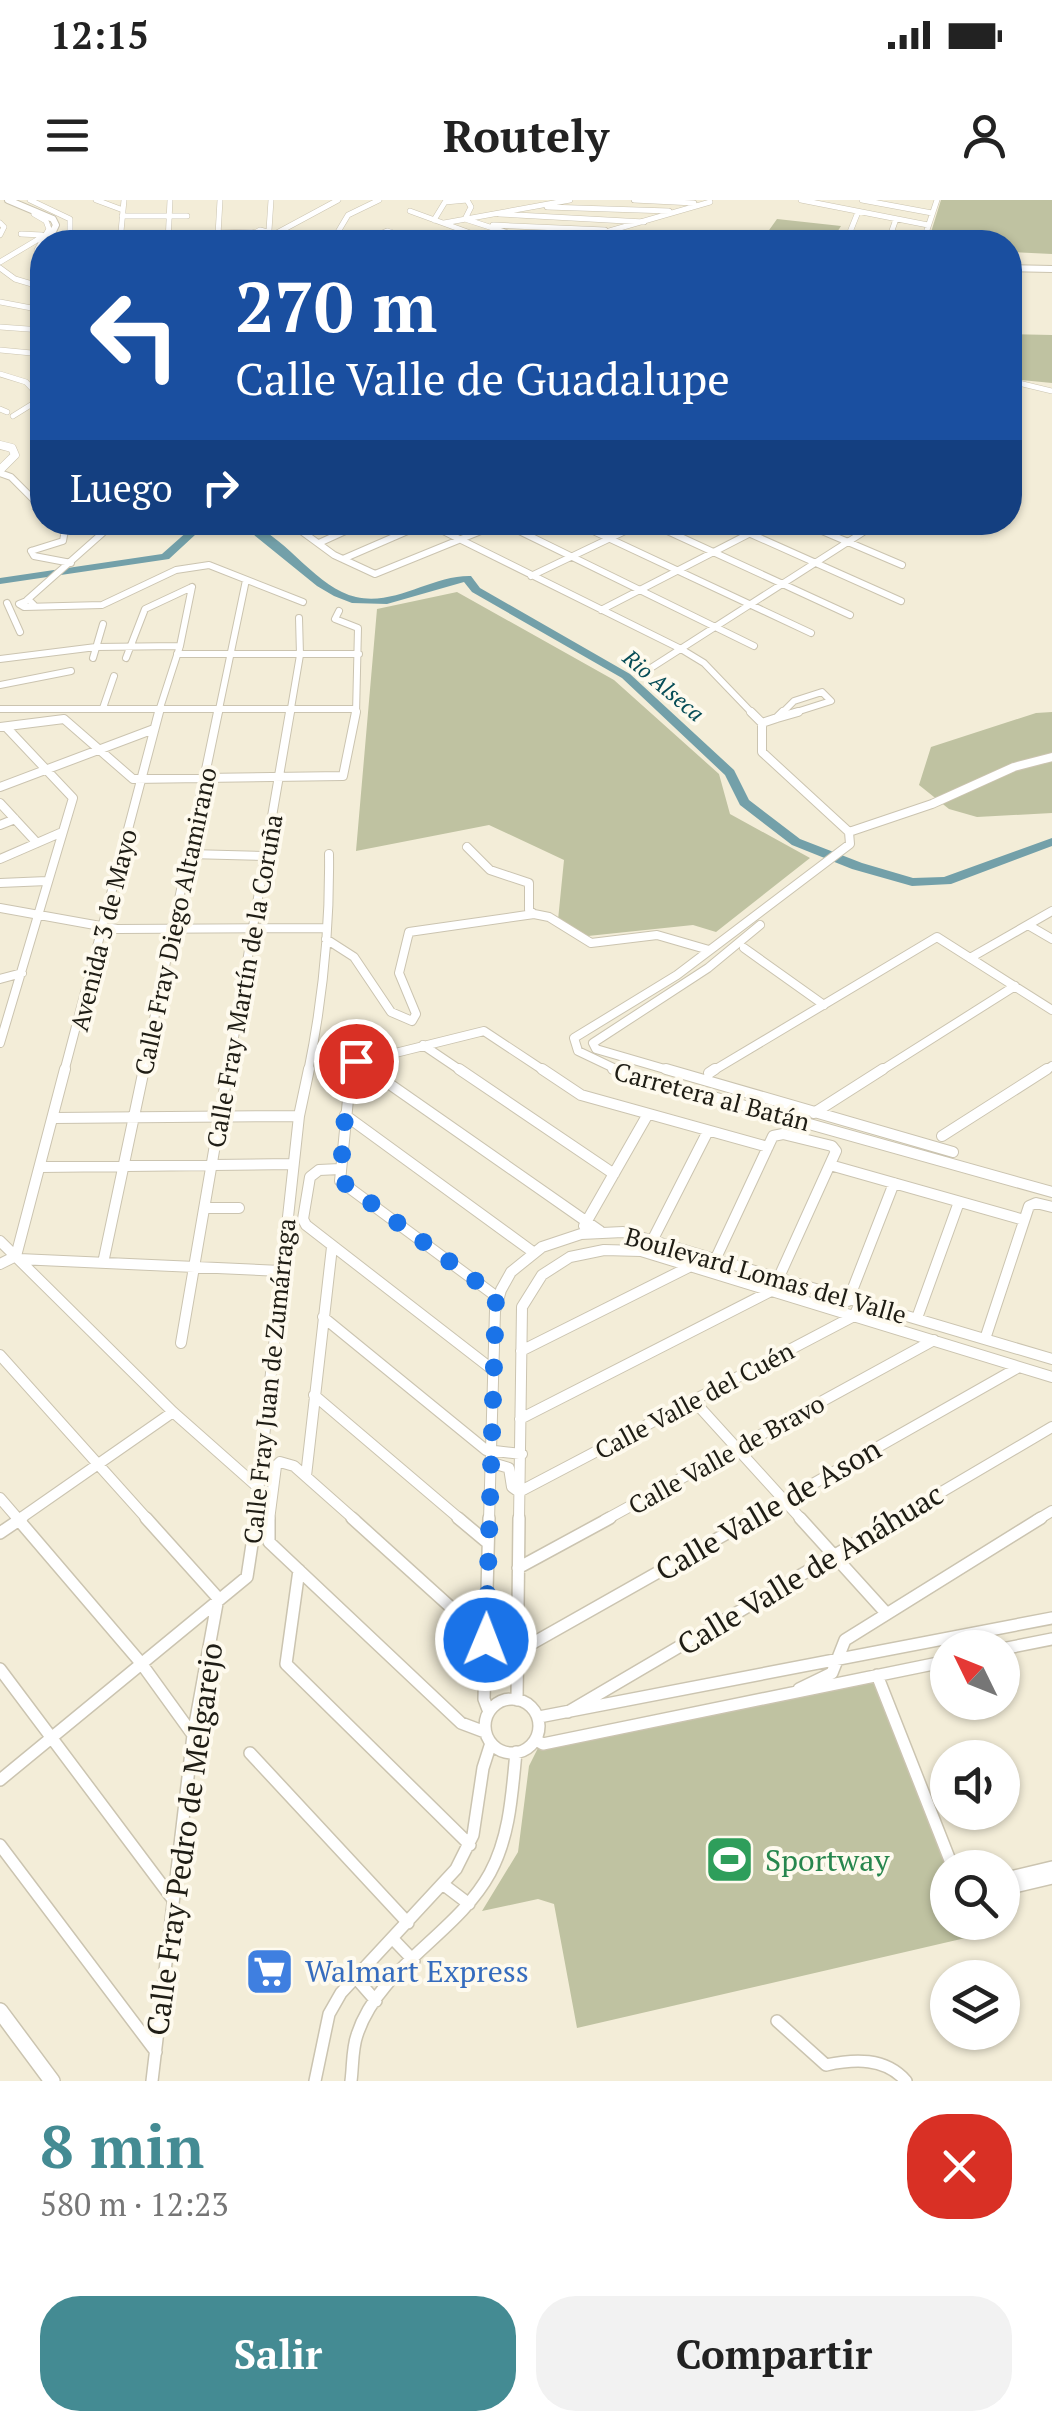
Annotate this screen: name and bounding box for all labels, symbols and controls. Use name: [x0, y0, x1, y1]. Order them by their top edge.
text: 12:15: [50, 10, 149, 60]
text: Routely: [443, 105, 609, 165]
icon: menu: [40, 108, 95, 163]
icon: person: [957, 108, 1012, 163]
text: 270 m: [235, 259, 437, 352]
icon: left: [70, 270, 200, 400]
text: Calle Valle de Guadalupe: [235, 348, 730, 408]
icon: right: [193, 460, 248, 515]
text: Luego: [70, 463, 173, 513]
water label: Rio Alseca: [617, 642, 711, 727]
street label: Calle Fray Diego Altamirano: [126, 764, 224, 1078]
street label: Calle Fray Martín de la Coruña: [198, 811, 290, 1150]
street label: Avenida 3 de Mayo: [62, 825, 144, 1035]
pin: [314, 1019, 399, 1104]
icon: arrive: [329, 1034, 384, 1089]
street label: Carretera al Batán: [610, 1054, 814, 1138]
street label: Calle Fray Juan de Zumárraga: [235, 1216, 303, 1545]
street label: Boulevard Lomas del Valle: [621, 1219, 911, 1331]
street label: Calle Valle del Cuén: [589, 1333, 799, 1466]
street label: Calle Valle de Bravo: [622, 1386, 830, 1522]
street label: Calle Valle de Ason: [648, 1428, 888, 1590]
street label: Calle Valle de Anáhuac: [670, 1474, 950, 1664]
position arrow: [434, 1588, 538, 1692]
north arrow: [930, 1630, 1020, 1720]
map controls: [930, 1630, 1020, 2050]
street label: Calle Fray Pedro de Melgarejo: [137, 1640, 231, 2038]
button: sound: [930, 1740, 1020, 1830]
sports icon: Sportway: [704, 1834, 756, 1886]
place label: Sportway: [765, 1840, 890, 1880]
button: search: [930, 1850, 1020, 1940]
supermarket icon: Walmart Express: [244, 1945, 296, 1997]
place label: Walmart Express: [305, 1951, 529, 1991]
button: layers: [930, 1960, 1020, 2050]
text: 8 min: [40, 2106, 204, 2185]
button: close: [907, 2114, 1012, 2219]
text: 580 m · 12:23: [40, 2183, 228, 2225]
button: Salir: [40, 2296, 516, 2411]
button: Compartir: [536, 2296, 1012, 2411]

